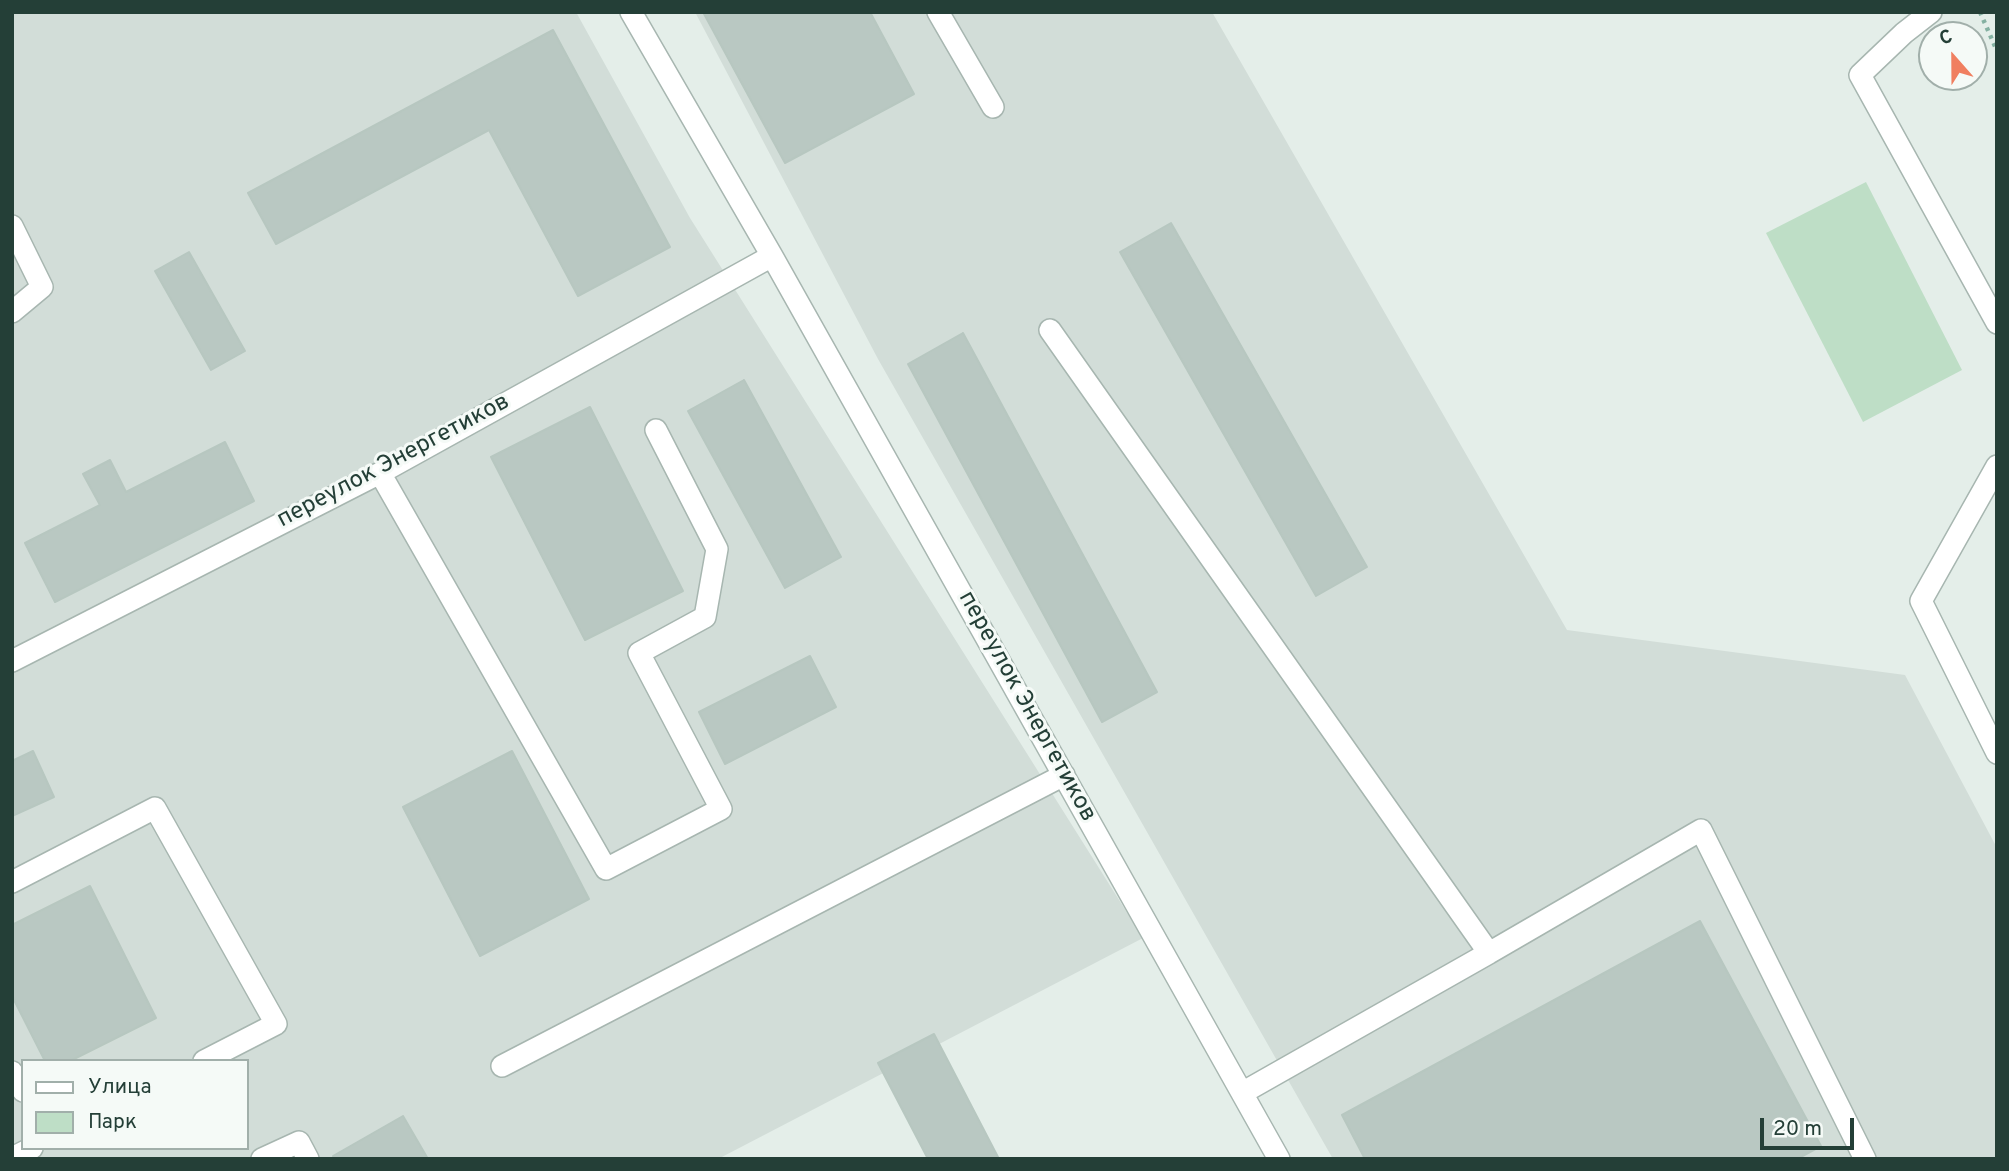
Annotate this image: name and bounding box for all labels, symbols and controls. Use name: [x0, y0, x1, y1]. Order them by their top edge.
north arrow: [1918, 21, 1988, 91]
text: С: [1936, 25, 1956, 52]
street label: переулок Энергетиков: [273, 388, 515, 536]
street label: переулок Энергетиков: [951, 587, 1101, 827]
legend: [21, 1059, 248, 1150]
text: Улица: [88, 1074, 152, 1101]
scale bar: [1764, 1104, 1858, 1148]
text: Парк: [88, 1109, 137, 1136]
text: 20 m: [1773, 1116, 1822, 1143]

